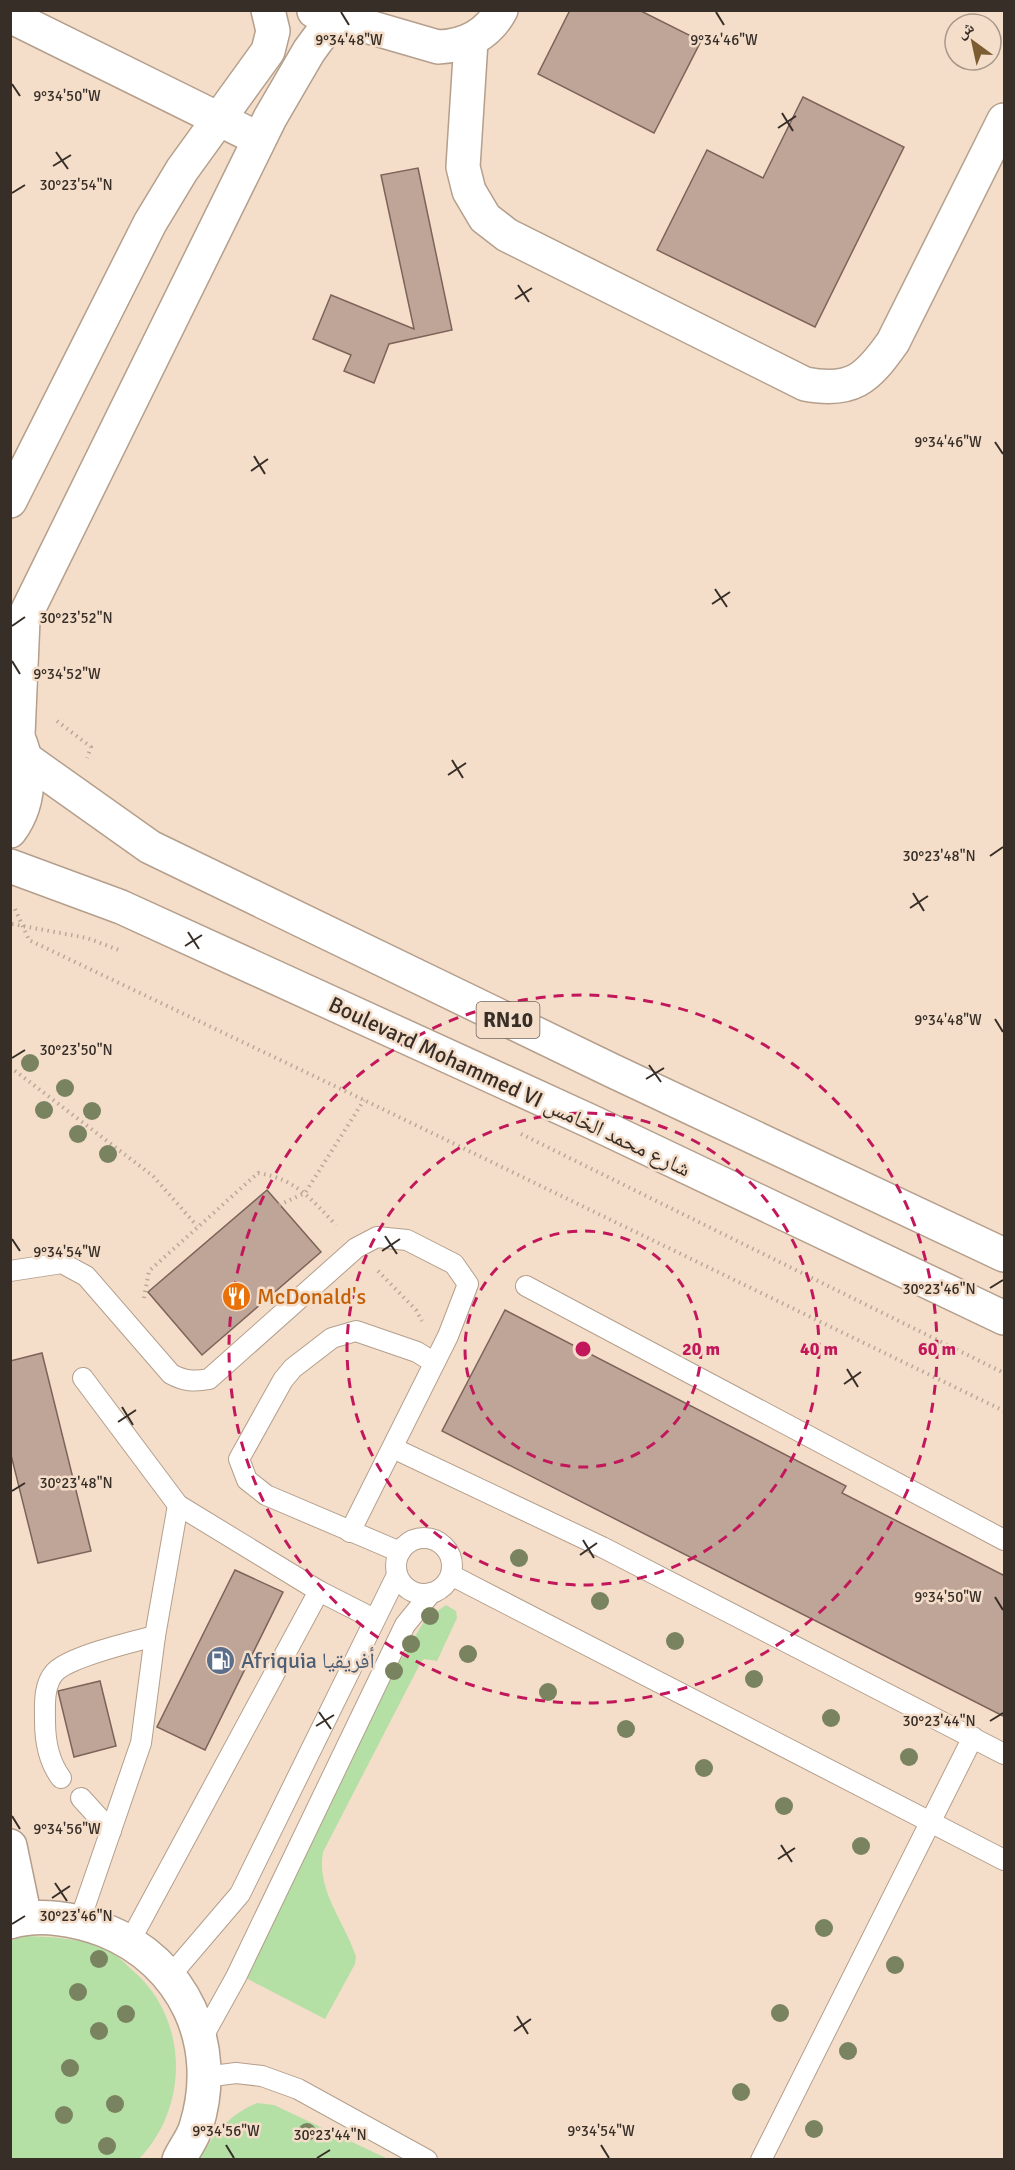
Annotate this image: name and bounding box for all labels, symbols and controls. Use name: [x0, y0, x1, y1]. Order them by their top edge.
north arrow: [943, 12, 1003, 72]
text: ش: [953, 17, 978, 43]
text: 9°34'48"W: [315, 31, 383, 49]
text: 9°34'46"W: [690, 31, 758, 49]
text: 9°34'50"W: [33, 87, 101, 105]
text: 30°23'54"N: [39, 176, 113, 194]
text: 9°34'46"W: [914, 433, 982, 451]
text: 30°23'52"N: [39, 609, 113, 627]
text: 9°34'52"W: [33, 665, 101, 683]
text: 30°23'48"N: [902, 847, 976, 865]
street label: Boulevard Mohammed VI شارع محمد الخامس: [324, 990, 695, 1182]
road number: RN10: [476, 1002, 540, 1038]
text: 9°34'48"W: [914, 1011, 982, 1029]
text: 30°23'50"N: [39, 1041, 113, 1059]
text: 9°34'54"W: [33, 1243, 101, 1261]
restaurant icon: McDonald's: [220, 1280, 252, 1312]
text: 30°23'46"N: [902, 1280, 976, 1298]
place label: McDonald's: [257, 1283, 366, 1310]
text: 20 m: [682, 1338, 720, 1360]
text: 40 m: [800, 1338, 838, 1360]
text: 60 m: [918, 1338, 956, 1360]
centre of rings: [573, 1339, 593, 1359]
text: 30°23'48"N: [39, 1474, 113, 1492]
text: 9°34'50"W: [914, 1588, 982, 1606]
fuel station icon: Afriquia أفريقيا: [204, 1644, 236, 1676]
place label: Afriquia أفريقيا: [241, 1647, 375, 1674]
text: 30°23'44"N: [902, 1712, 976, 1730]
text: 9°34'56"W: [33, 1820, 101, 1838]
text: 30°23'46"N: [39, 1907, 113, 1925]
text: 9°34'56"W: [192, 2122, 260, 2140]
text: 9°34'54"W: [567, 2122, 635, 2140]
text: 30°23'44"N: [293, 2126, 367, 2144]

